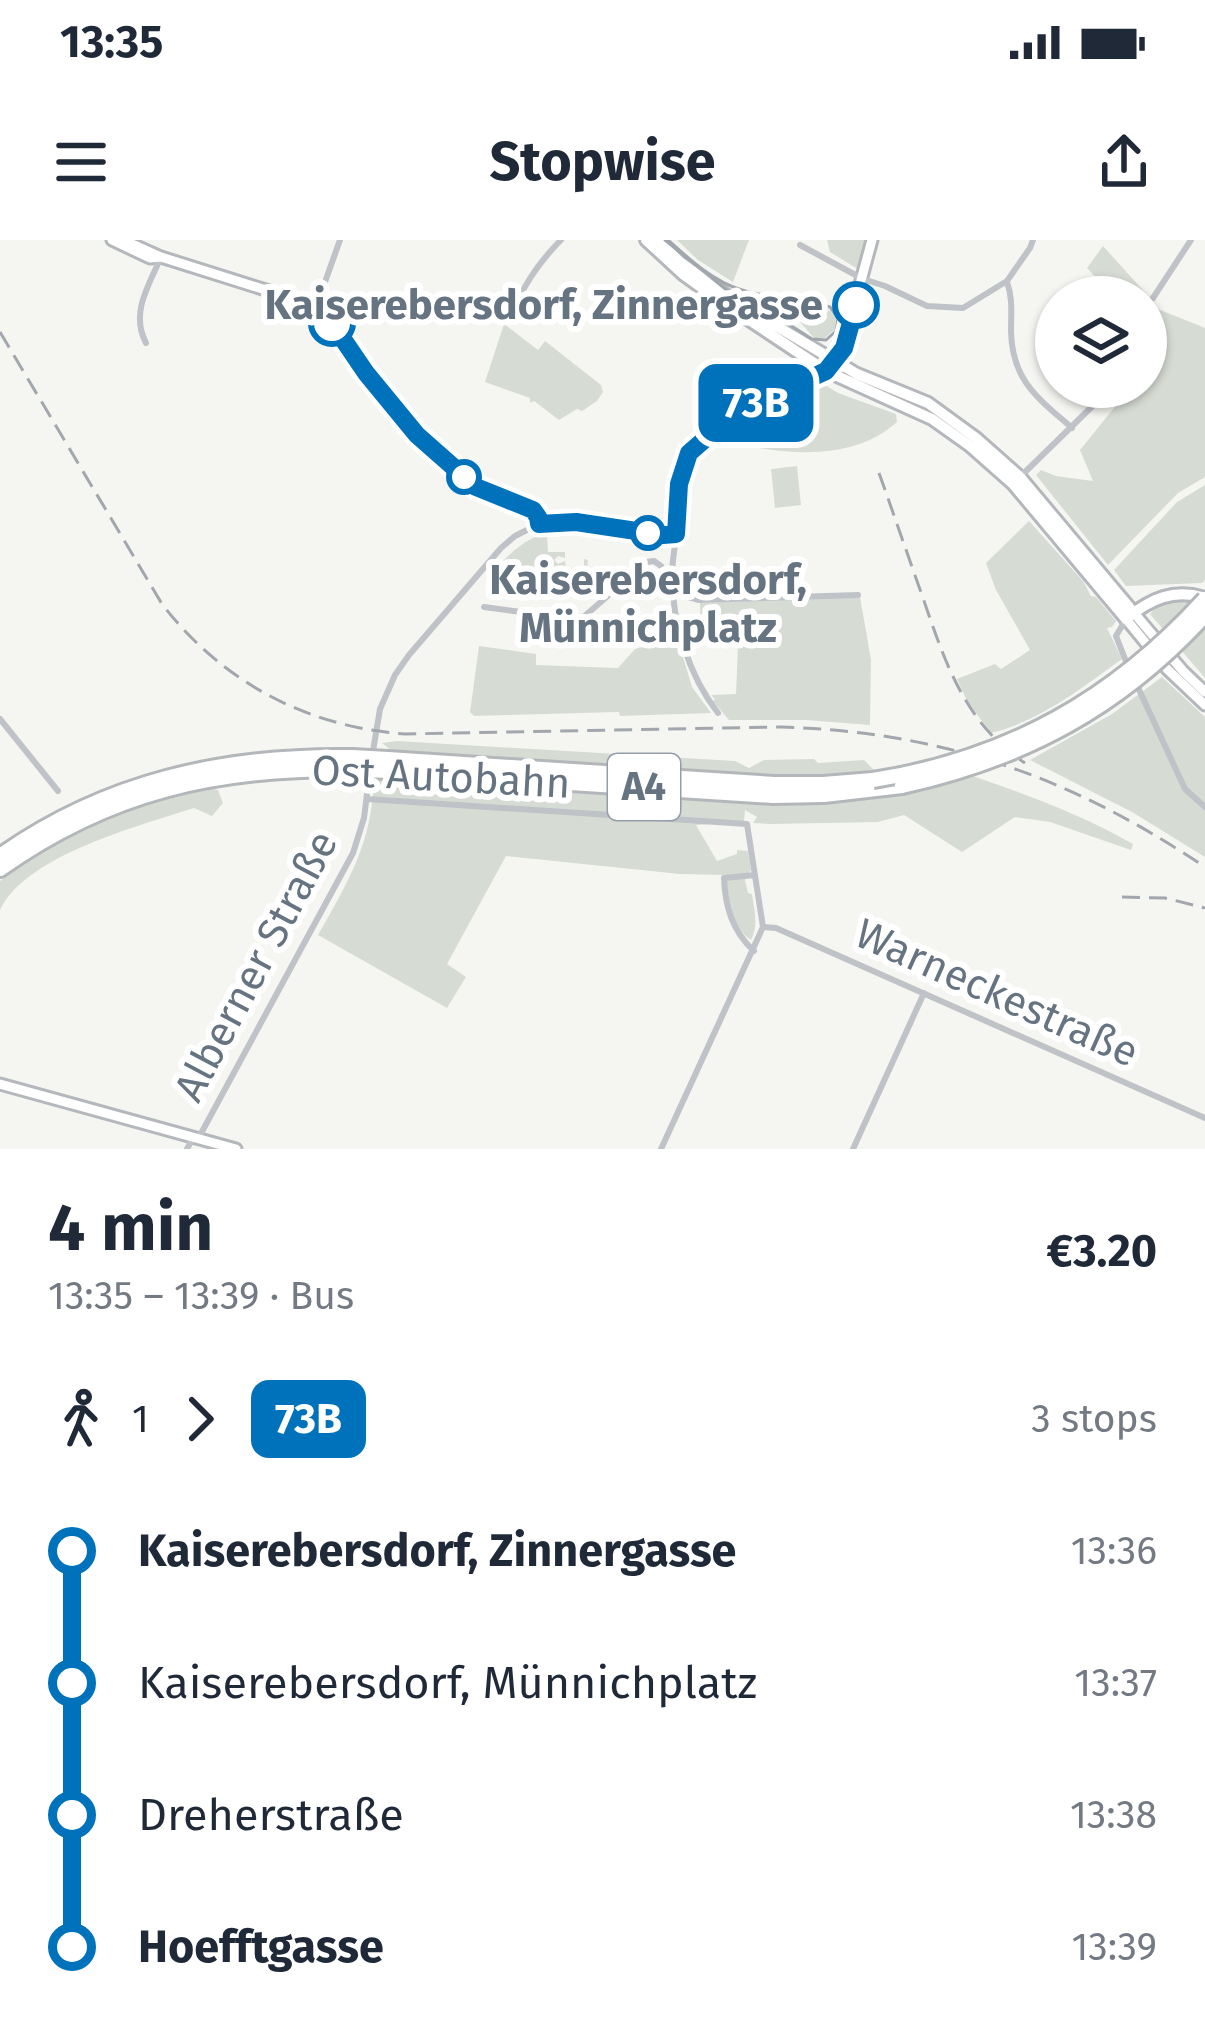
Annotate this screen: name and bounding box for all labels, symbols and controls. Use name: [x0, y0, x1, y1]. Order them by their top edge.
text: 13:35: [60, 15, 163, 69]
icon: menu: [48, 129, 114, 195]
icon: share: [1091, 129, 1157, 195]
text: Stopwise: [489, 130, 716, 194]
map controls: [1035, 276, 1167, 408]
button: layers: [1035, 276, 1167, 408]
place label: Kaiserebersdorf, Zinnergasse: [264, 280, 823, 330]
marker: Kaiserebersdorf, Zinnergasse: [834, 283, 878, 327]
unlabelled marker: [310, 301, 354, 345]
line badge: 73B: [687, 364, 825, 442]
text: 73B: [722, 378, 790, 428]
unlabelled marker: [448, 461, 480, 493]
marker: Kaiserebersdorf, Münnichplatz: [632, 517, 664, 549]
place label: Kaiserebersdorf, Münnichplatz: [489, 555, 807, 653]
street label: Ost Autobahn: [310, 745, 572, 809]
road number: A4: [608, 754, 680, 820]
street label: Alberner Straße: [164, 822, 348, 1110]
street label: Warneckestraße: [848, 908, 1146, 1078]
text: 4 min: [48, 1188, 213, 1267]
text: €3.20: [1047, 1224, 1157, 1278]
text: 13:35 – 13:39 · Bus: [48, 1273, 354, 1319]
icon: walk: [48, 1386, 114, 1452]
icon: forward: [167, 1386, 233, 1452]
text: 73B: [275, 1394, 342, 1444]
text: 1: [132, 1396, 149, 1442]
text: 3 stops: [1031, 1396, 1157, 1442]
text: Kaiserebersdorf, Zinnergasse: [138, 1524, 736, 1578]
text: 13:36: [1071, 1528, 1157, 1574]
text: Kaiserebersdorf, Münnichplatz: [138, 1656, 757, 1710]
text: 13:37: [1074, 1660, 1157, 1706]
text: Dreherstraße: [138, 1788, 404, 1842]
text: 13:38: [1070, 1792, 1157, 1838]
text: Hoefftgasse: [138, 1920, 384, 1974]
text: 13:39: [1071, 1924, 1157, 1970]

